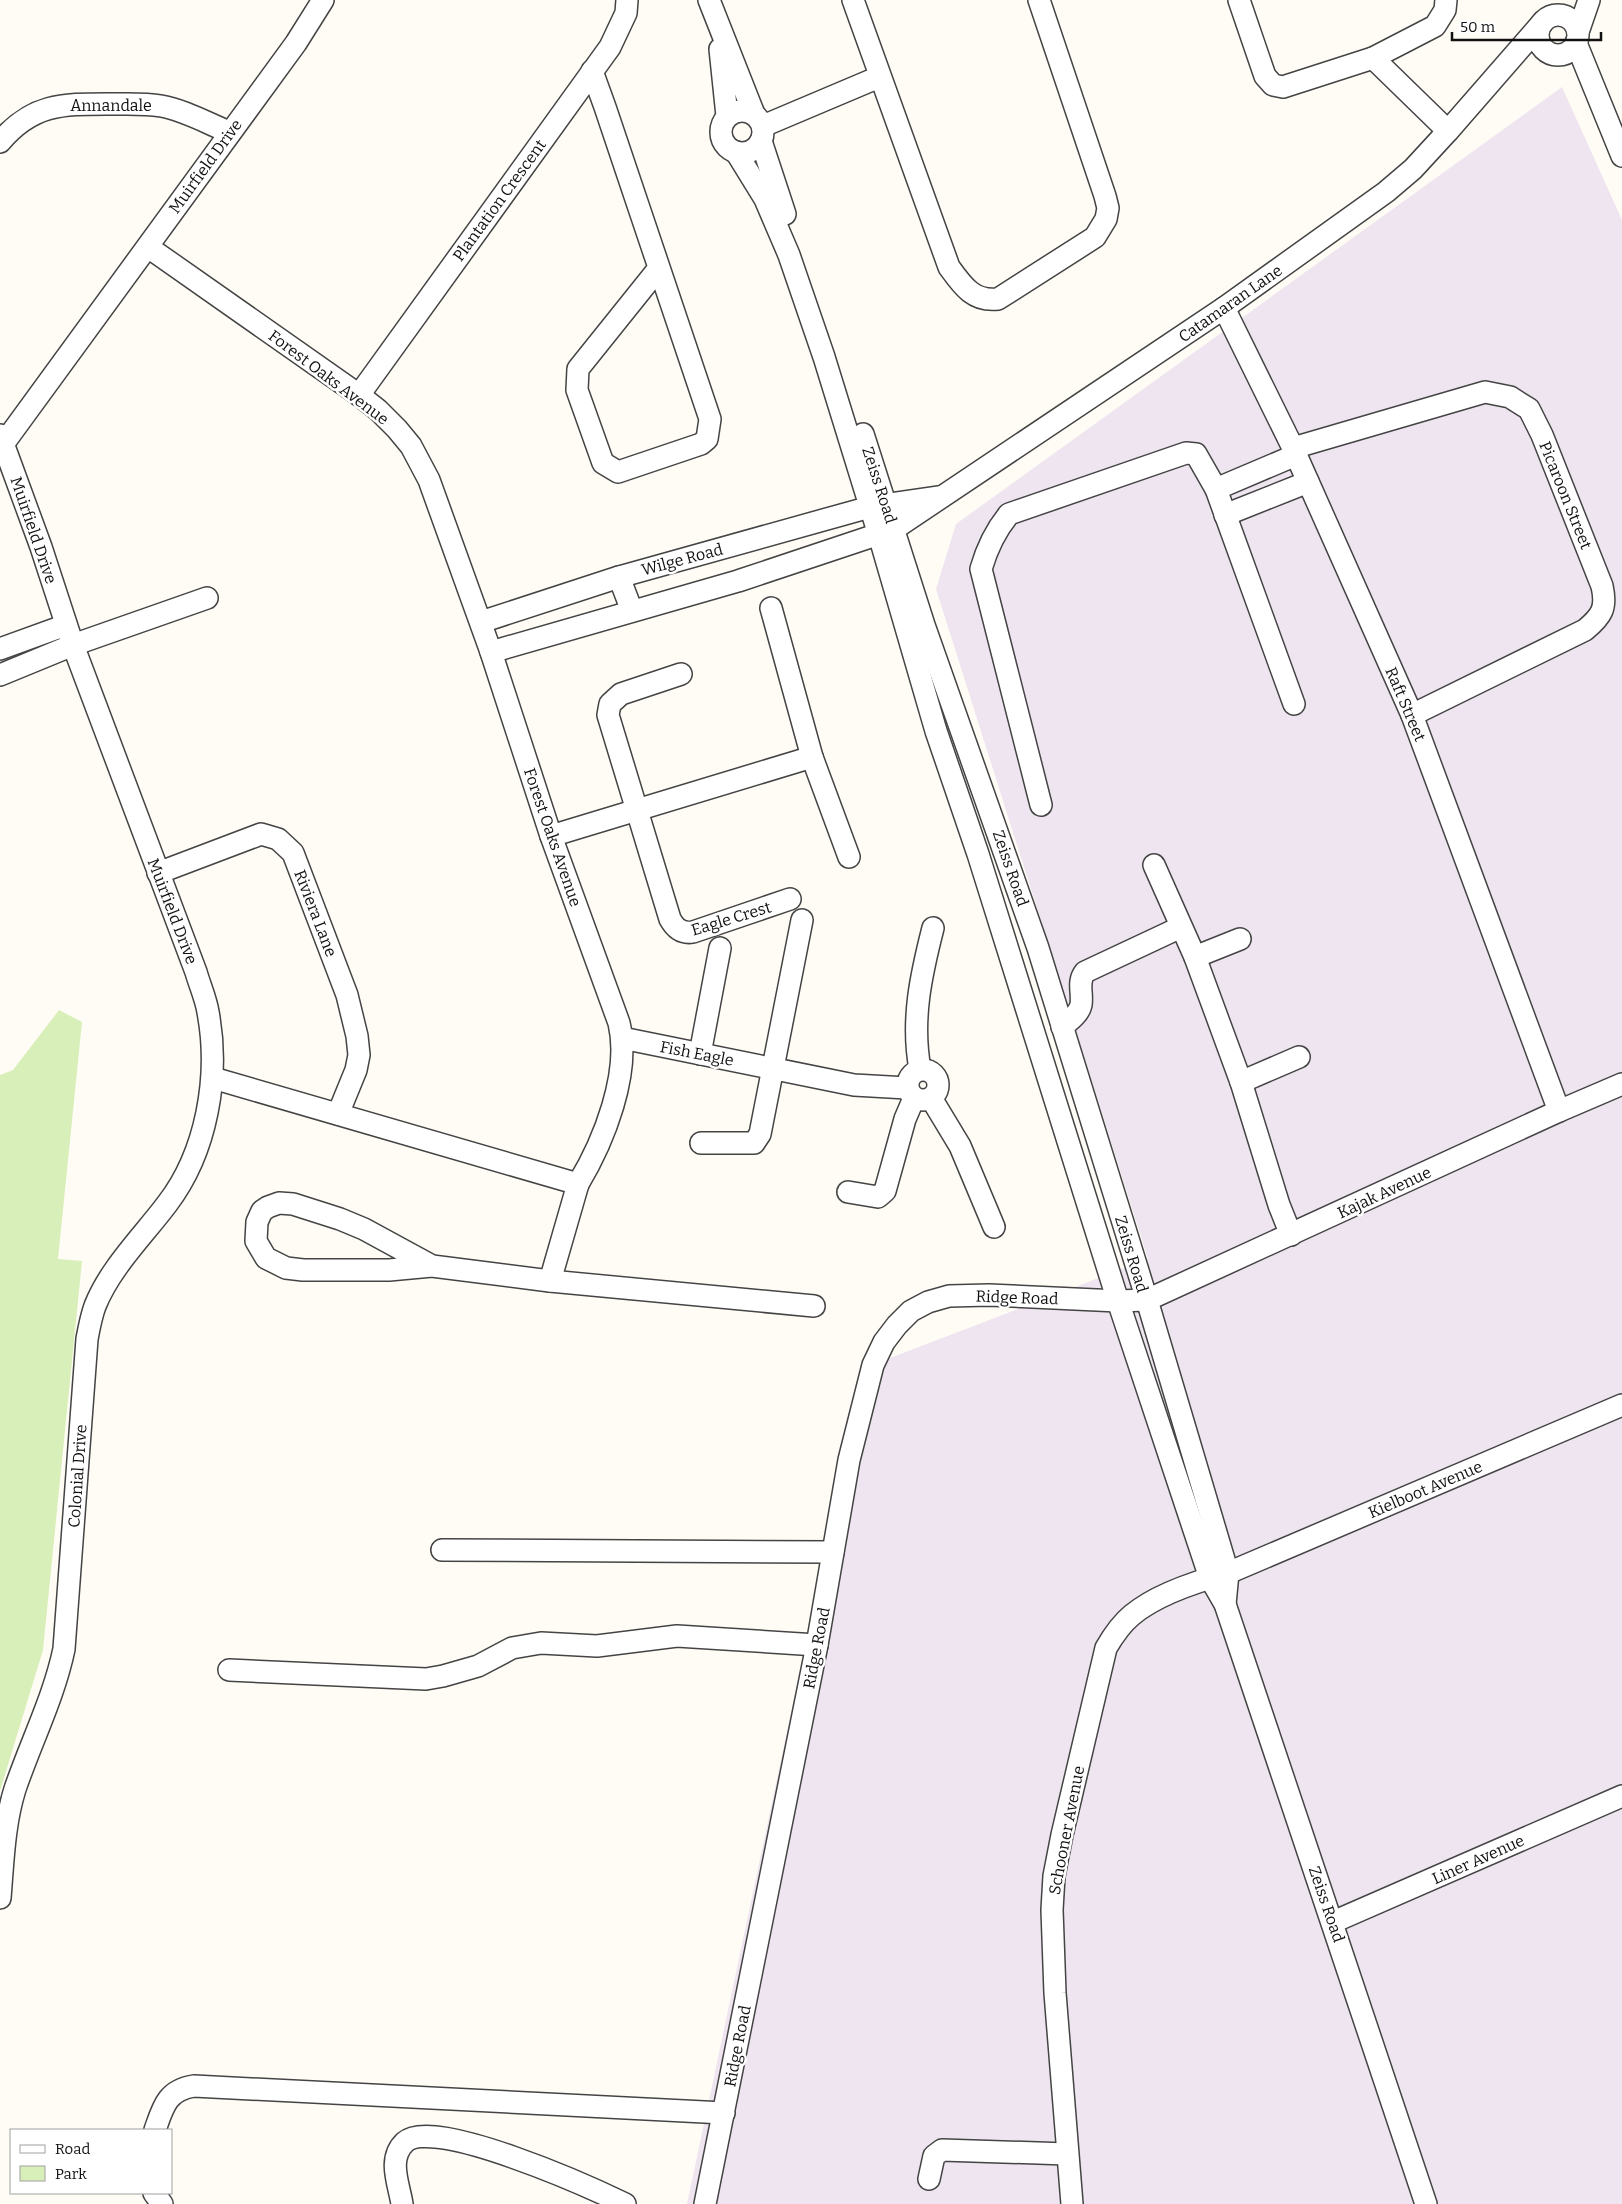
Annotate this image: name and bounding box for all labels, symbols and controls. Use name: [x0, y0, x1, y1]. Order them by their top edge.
scale bar: [1452, 10, 1601, 42]
text: 50 m: [1460, 18, 1496, 36]
street label: Annandale: [70, 96, 152, 115]
street label: Muirfield Drive: [165, 115, 246, 217]
street label: Plantation Crescent: [449, 136, 550, 265]
street label: Catamaran Lane: [1175, 261, 1286, 346]
street label: Forest Oaks Avenue: [265, 326, 393, 429]
street label: Picaroon Street: [1535, 439, 1596, 552]
street label: Zeiss Road: [858, 444, 901, 526]
street label: Muirfield Drive: [6, 474, 61, 586]
street label: Wilge Road: [639, 539, 725, 579]
street label: Raft Street: [1381, 664, 1430, 744]
street label: Forest Oaks Avenue: [520, 765, 585, 909]
street label: Zeiss Road: [989, 828, 1033, 909]
street label: Muirfield Drive: [144, 856, 201, 967]
street label: Riviera Lane: [290, 867, 341, 959]
street label: Eagle Crest: [689, 897, 774, 940]
street label: Fish Eagle: [658, 1037, 735, 1070]
street label: Kajak Avenue: [1334, 1162, 1434, 1222]
street label: Zeiss Road: [1111, 1213, 1152, 1295]
street label: Ridge Road: [975, 1287, 1059, 1308]
street label: Colonial Drive: [64, 1424, 91, 1528]
street label: Kielboot Avenue: [1365, 1457, 1485, 1522]
street label: Ridge Road: [799, 1605, 834, 1691]
street label: Schooner Avenue: [1045, 1764, 1088, 1896]
street label: Liner Avenue: [1429, 1831, 1527, 1888]
street label: Zeiss Road: [1305, 1864, 1349, 1945]
street label: Ridge Road: [720, 2003, 755, 2089]
legend: [10, 2129, 172, 2194]
text: Road: [55, 2140, 90, 2158]
text: Park: [55, 2165, 87, 2183]

